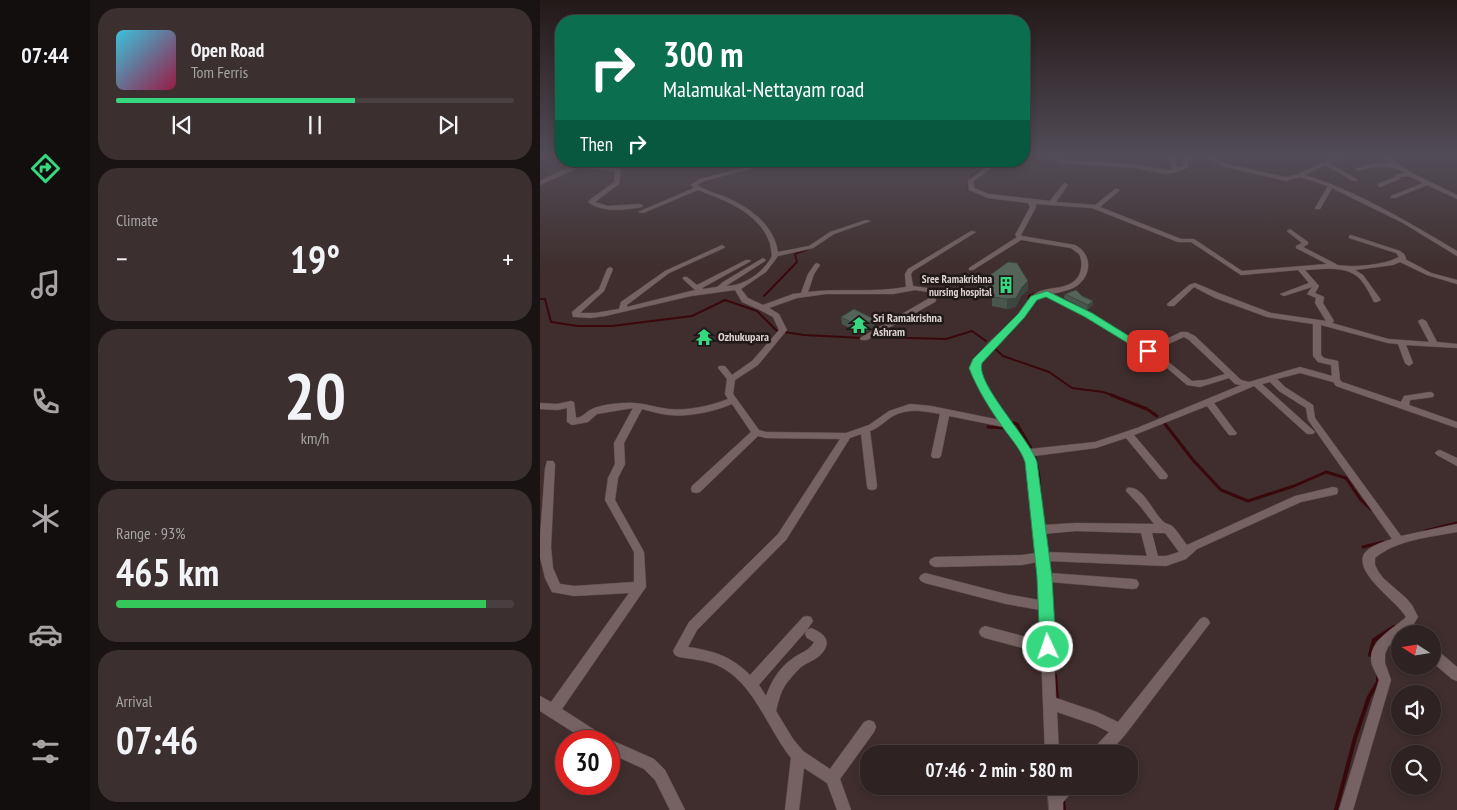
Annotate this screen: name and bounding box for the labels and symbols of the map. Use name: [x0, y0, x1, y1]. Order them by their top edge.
place label: Sree Ramakrishna nursing hospital: [922, 272, 992, 299]
building icon: Sree Ramakrishna nursing hospital: [996, 275, 1016, 295]
place label: Sri Ramakrishna Ashram: [872, 310, 942, 339]
temple icon: Sri Ramakrishna Ashram: [849, 315, 869, 335]
temple icon: Ozhukupara: [694, 327, 714, 347]
place label: Ozhukupara: [718, 329, 769, 344]
pin: [1127, 330, 1169, 372]
position arrow: [1021, 620, 1073, 672]
north arrow: [1391, 625, 1441, 675]
speed limit sign: 30: [555, 730, 620, 795]

